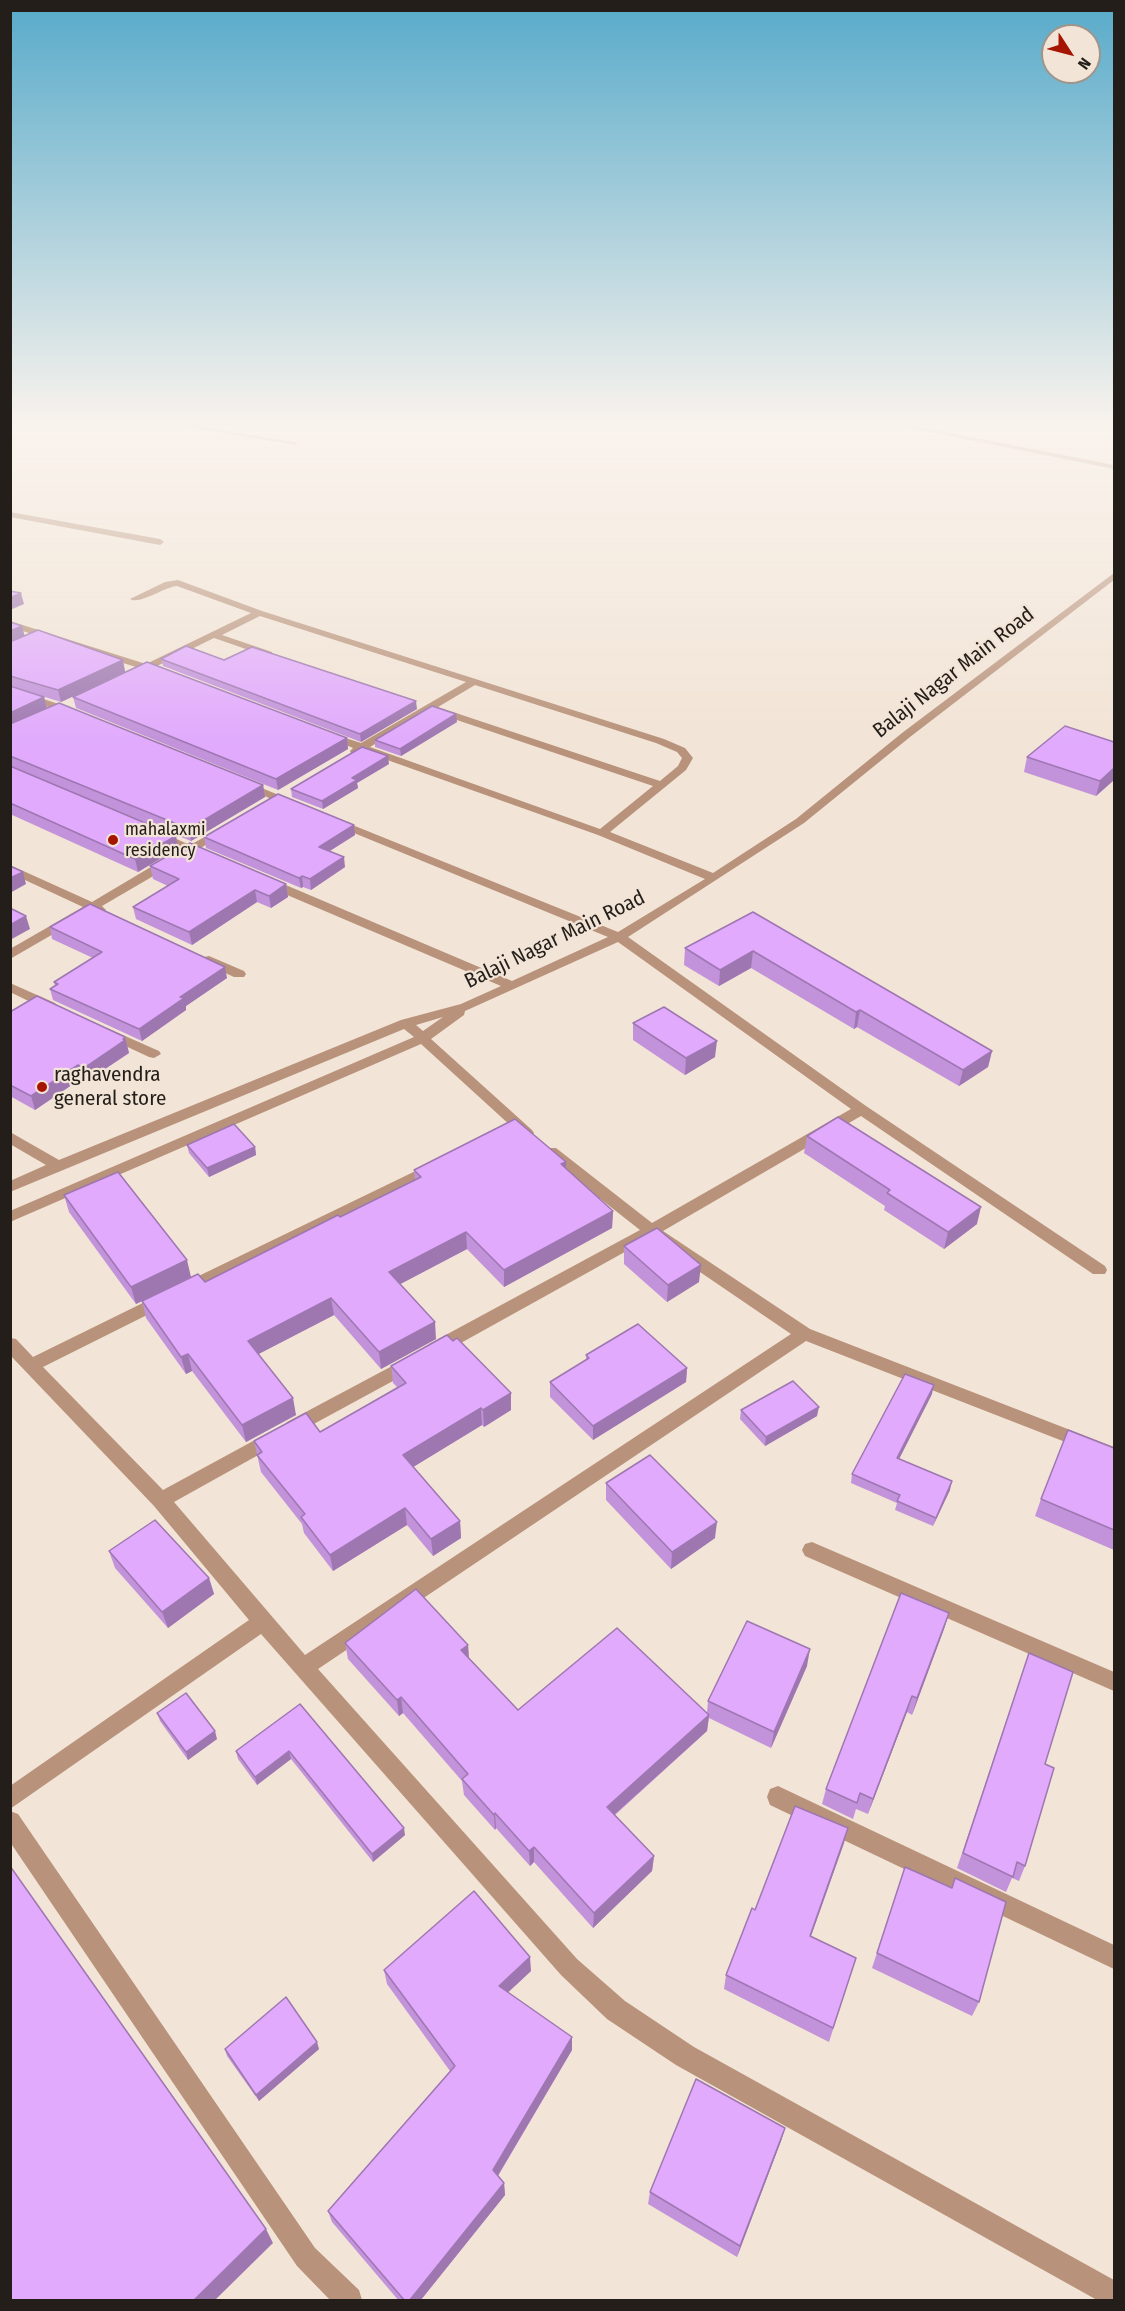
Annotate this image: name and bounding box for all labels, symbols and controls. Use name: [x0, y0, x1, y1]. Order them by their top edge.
north arrow: [1041, 24, 1101, 84]
text: N: [1074, 54, 1095, 73]
street label: Balaji Nagar Main Road: [868, 602, 1040, 744]
place label: mahalaxmi residency: [125, 819, 206, 862]
marker: mahalaxmi residency: [106, 833, 120, 847]
street label: Balaji Nagar Main Road: [461, 885, 649, 995]
place label: raghavendra general store: [54, 1062, 166, 1112]
marker: raghavendra general store: [35, 1080, 49, 1094]

